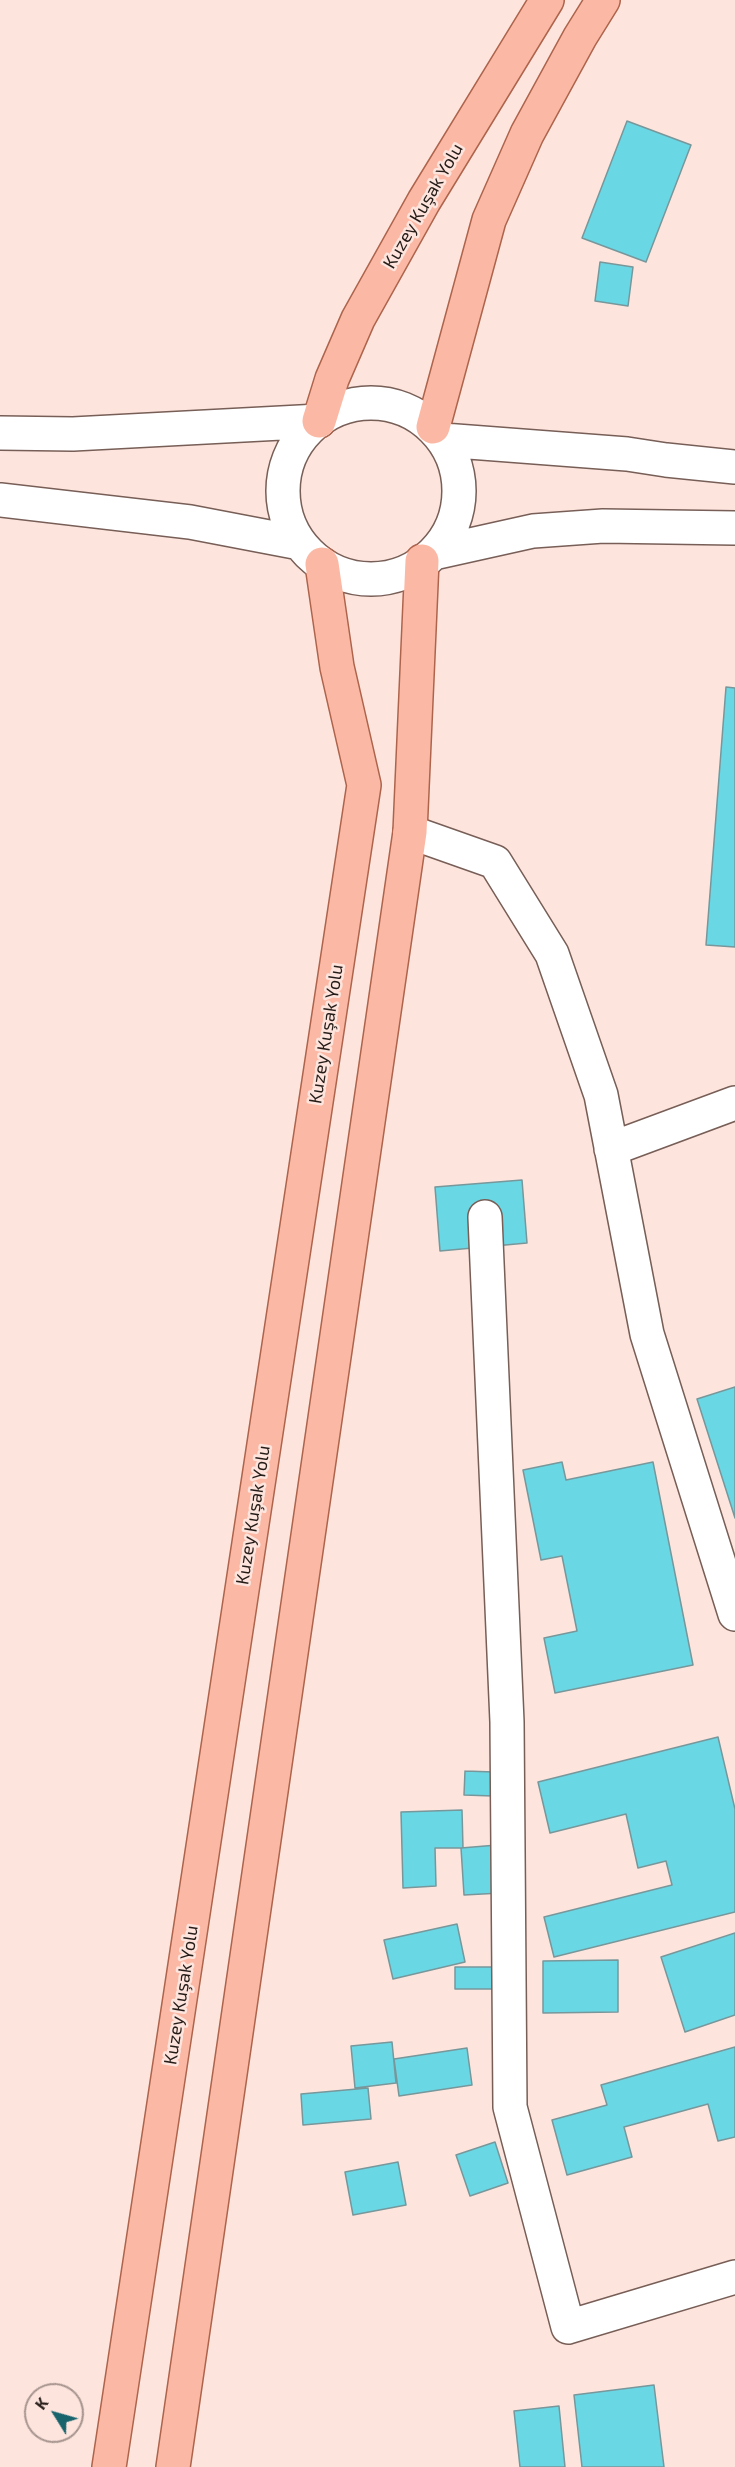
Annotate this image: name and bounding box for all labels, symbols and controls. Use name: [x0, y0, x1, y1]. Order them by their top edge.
street label: Kuzey Kuşak Yolu: [378, 140, 468, 272]
street label: Kuzey Kuşak Yolu: [304, 963, 348, 1105]
street label: Kuzey Kuşak Yolu: [231, 1444, 275, 1586]
street label: Kuzey Kuşak Yolu: [159, 1924, 203, 2066]
north arrow: [24, 2383, 84, 2443]
text: K: [30, 2393, 51, 2413]

